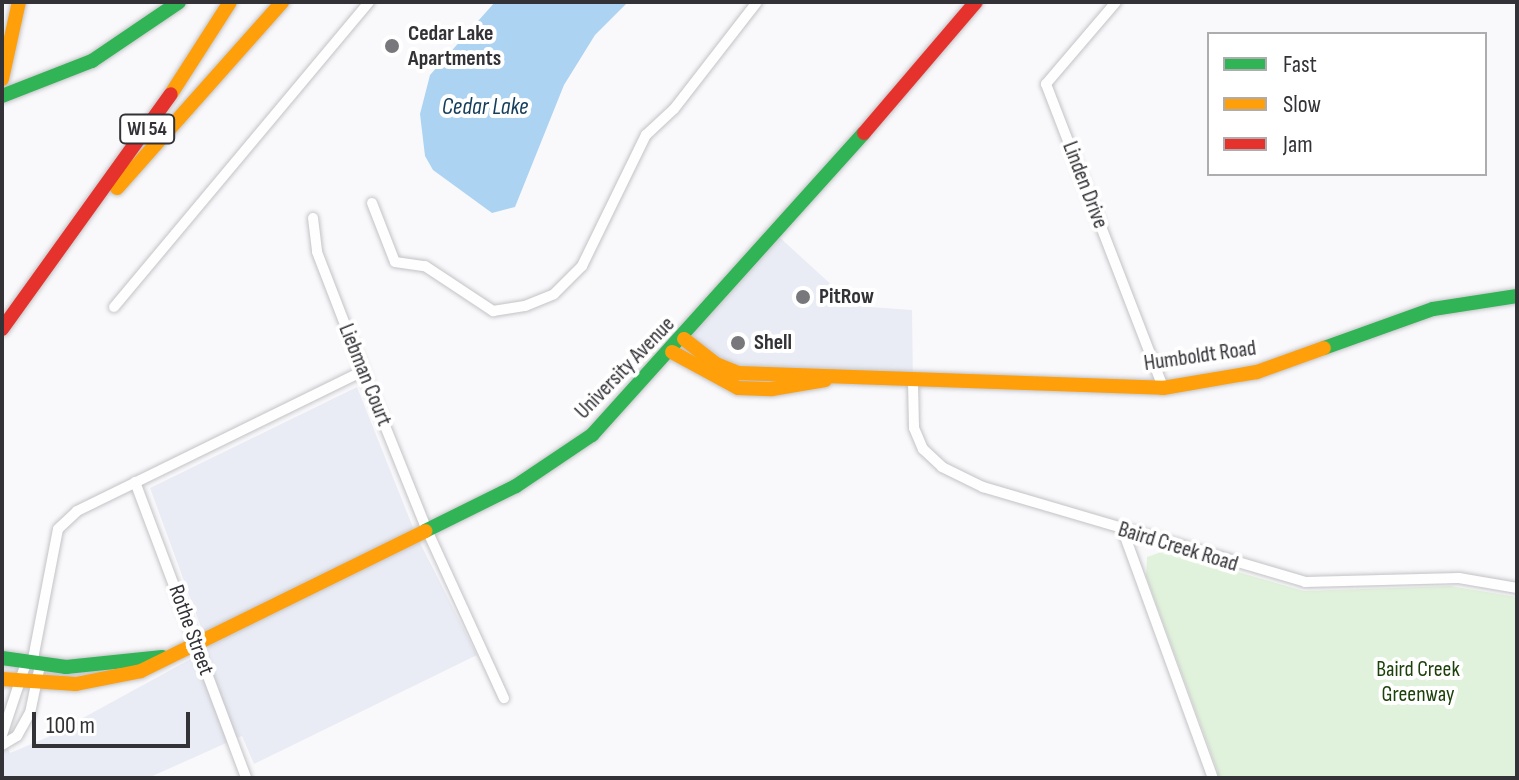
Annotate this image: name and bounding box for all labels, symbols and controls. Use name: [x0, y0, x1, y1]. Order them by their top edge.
place label: Cedar Lake Apartments: [408, 20, 501, 72]
legend: [1207, 32, 1487, 176]
marker: Cedar Lake Apartments: [383, 37, 401, 55]
text: Fast: [1283, 50, 1317, 79]
text: Slow: [1283, 90, 1321, 119]
water label: Cedar Lake: [442, 93, 528, 121]
road number: WI 54: [119, 113, 175, 145]
text: Jam: [1283, 130, 1313, 159]
street label: Linden Drive: [1056, 138, 1114, 232]
place label: PitRow: [819, 284, 874, 310]
marker: PitRow: [794, 288, 812, 306]
street label: University Avenue: [570, 311, 680, 425]
street label: Liebman Court: [333, 320, 397, 430]
place label: Shell: [754, 330, 792, 356]
marker: Shell: [729, 334, 747, 352]
street label: Humboldt Road: [1142, 335, 1258, 377]
street label: Baird Creek Road: [1115, 516, 1241, 578]
street label: Rothe Street: [163, 581, 219, 679]
park label: Baird Creek Greenway: [1376, 656, 1460, 708]
scale bar: [36, 696, 194, 746]
text: 100 m: [46, 711, 95, 740]

